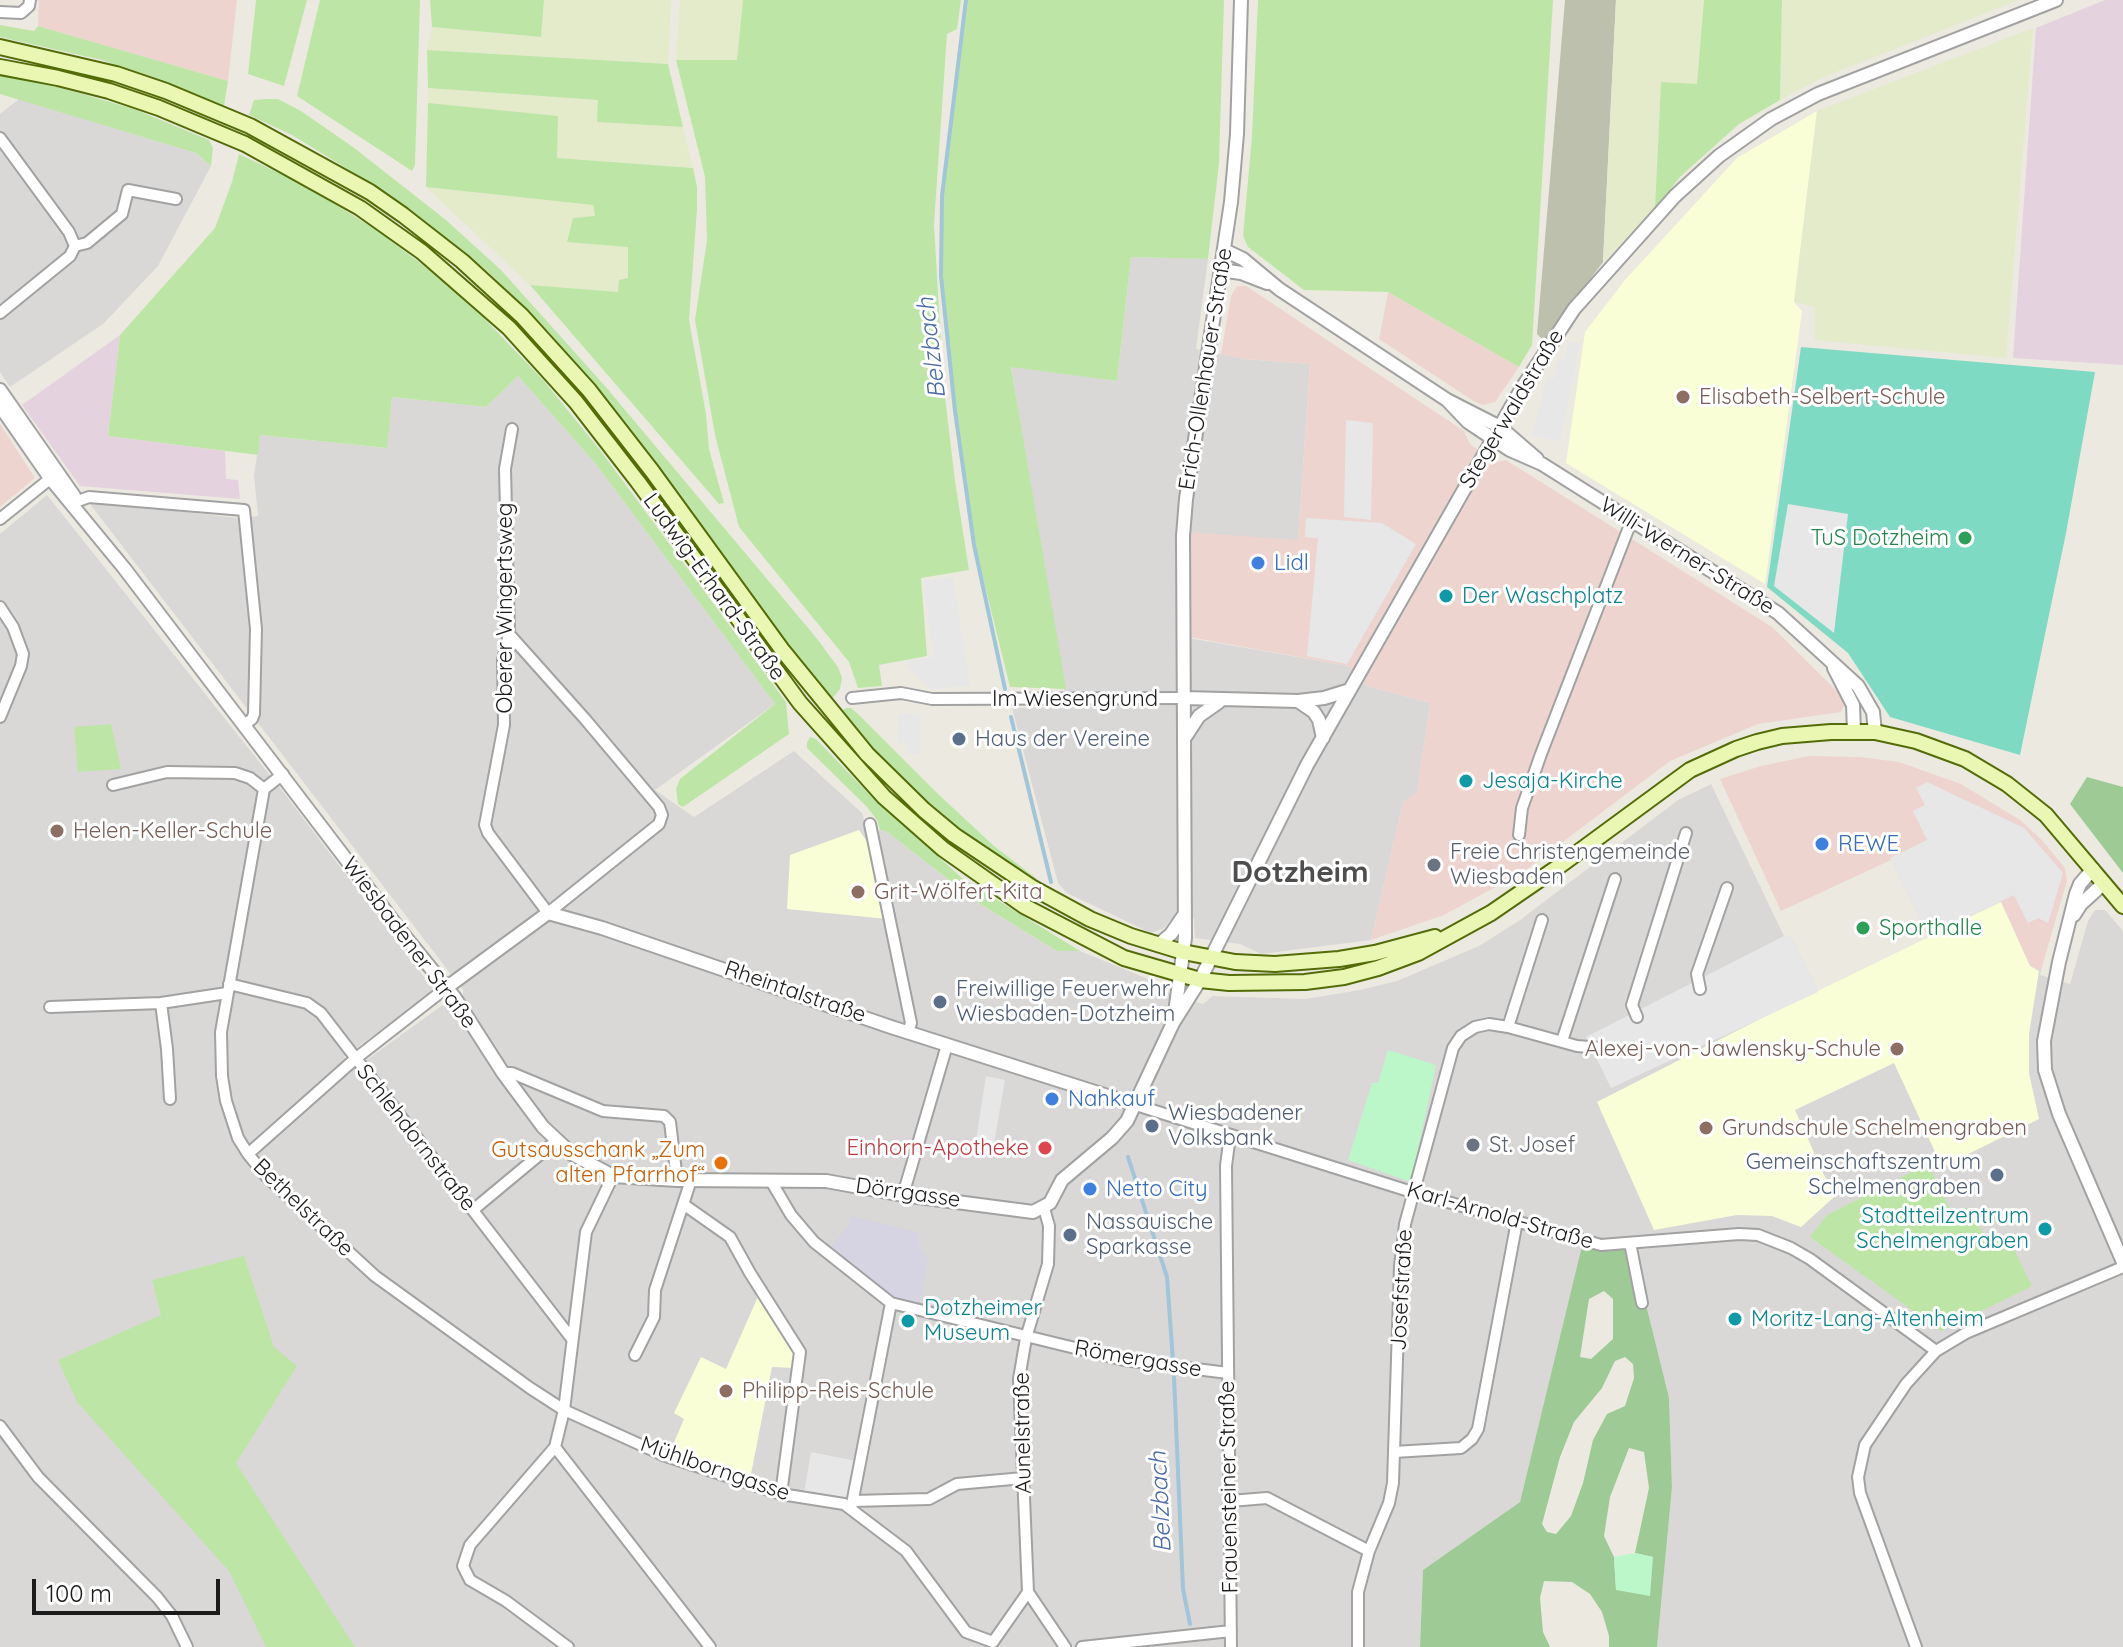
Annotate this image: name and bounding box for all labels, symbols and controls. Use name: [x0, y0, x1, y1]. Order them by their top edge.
street label: Erich-Ollenhauer-Straße: [1174, 246, 1238, 492]
water label: Belzbach: [912, 296, 952, 400]
street label: Stegerwaldstraße: [1454, 325, 1570, 493]
place label: Elisabeth-Selbert-Schule: [1699, 384, 1946, 410]
marker: Elisabeth-Selbert-Schule: [1674, 388, 1692, 406]
street label: Ludwig-Erhard-Straße: [637, 488, 791, 686]
street label: Willi-Werner-Straße: [1595, 492, 1779, 620]
street label: Oberer Wingertsweg: [492, 502, 518, 714]
place label: TuS Dotzheim: [1810, 525, 1949, 551]
marker: TuS Dotzheim: [1956, 529, 1974, 547]
place label: Lidl: [1274, 550, 1309, 576]
marker: Lidl: [1249, 554, 1267, 572]
place label: Der Waschplatz: [1462, 583, 1623, 609]
marker: Der Waschplatz: [1437, 587, 1455, 605]
street label: Im Wiesengrund: [992, 686, 1158, 712]
place label: Haus der Vereine: [975, 726, 1150, 752]
marker: Haus der Vereine: [950, 730, 968, 748]
place label: Jesaja-Kirche: [1482, 768, 1623, 794]
marker: Jesaja-Kirche: [1457, 772, 1475, 790]
place label: Helen-Keller-Schule: [73, 818, 272, 844]
marker: Helen-Keller-Schule: [48, 822, 66, 840]
place label: REWE: [1838, 831, 1899, 857]
marker: REWE: [1813, 835, 1831, 853]
place label: Freie Christengemeinde Wiesbaden: [1450, 839, 1690, 890]
street label: Wiesbadener Straße: [336, 852, 482, 1034]
district label: Dotzheim: [1231, 855, 1369, 891]
marker: Freie Christengemeinde Wiesbaden: [1425, 856, 1443, 874]
place label: Grit-Wölfert-Kita: [874, 879, 1042, 905]
marker: Grit-Wölfert-Kita: [849, 883, 867, 901]
place label: Sporthalle: [1879, 915, 1982, 941]
marker: Sporthalle: [1854, 919, 1872, 937]
street label: Rheintalstraße: [721, 955, 869, 1029]
place label: Freiwillige Feuerwehr Wiesbaden-Dotzheim: [956, 976, 1175, 1028]
marker: Freiwillige Feuerwehr Wiesbaden-Dotzheim: [931, 993, 949, 1011]
place label: Alexej-von-Jawlensky-Schule: [1585, 1036, 1881, 1062]
marker: Alexej-von-Jawlensky-Schule: [1888, 1040, 1906, 1058]
street label: Schlehdornstraße: [351, 1059, 481, 1217]
place label: Nahkauf: [1068, 1086, 1155, 1112]
marker: Nahkauf: [1043, 1090, 1061, 1108]
place label: Wiesbadener Volksbank: [1168, 1100, 1303, 1152]
place label: Grundschule Schelmengraben: [1722, 1115, 2027, 1141]
marker: Wiesbadener Volksbank: [1143, 1117, 1161, 1135]
marker: Grundschule Schelmengraben: [1697, 1119, 1715, 1137]
place label: St. Josef: [1489, 1132, 1575, 1158]
place label: Einhorn-Apotheke: [847, 1135, 1029, 1161]
marker: St. Josef: [1464, 1136, 1482, 1154]
place label: Gutsausschank „Zum alten Pfarrhof“: [491, 1137, 705, 1188]
marker: Einhorn-Apotheke: [1036, 1139, 1054, 1157]
place label: Gemeinschaftszentrum Schelmengraben: [1746, 1149, 1981, 1200]
street label: Bethelstraße: [247, 1154, 359, 1262]
marker: Gutsausschank „Zum alten Pfarrhof“: [712, 1154, 730, 1172]
marker: Gemeinschaftszentrum Schelmengraben: [1988, 1166, 2006, 1184]
street label: Dörrgasse: [854, 1173, 962, 1213]
place label: Netto City: [1106, 1176, 1208, 1202]
street label: Karl-Arnold-Straße: [1404, 1177, 1596, 1255]
marker: Netto City: [1081, 1180, 1099, 1198]
place label: Stadtteilzentrum Schelmengraben: [1856, 1203, 2029, 1254]
place label: Nassauische Sparkasse: [1086, 1209, 1213, 1260]
marker: Stadtteilzentrum Schelmengraben: [2036, 1220, 2054, 1238]
marker: Nassauische Sparkasse: [1061, 1226, 1079, 1244]
street label: Josefstraße: [1386, 1229, 1418, 1351]
place label: Dotzheimer Museum: [924, 1295, 1042, 1346]
place label: Moritz-Lang-Altenheim: [1751, 1306, 1984, 1332]
marker: Moritz-Lang-Altenheim: [1726, 1310, 1744, 1328]
marker: Dotzheimer Museum: [899, 1312, 917, 1330]
street label: Römergasse: [1072, 1335, 1204, 1383]
street label: Aunelstraße: [1009, 1372, 1037, 1494]
place label: Philipp-Reis-Schule: [742, 1378, 934, 1404]
street label: Frauensteiner Straße: [1214, 1380, 1244, 1594]
marker: Philipp-Reis-Schule: [717, 1382, 735, 1400]
street label: Mühlborngasse: [637, 1431, 793, 1507]
water label: Belzbach: [1144, 1451, 1178, 1553]
scale bar: [36, 1563, 224, 1613]
text: 100 m: [46, 1578, 112, 1608]

